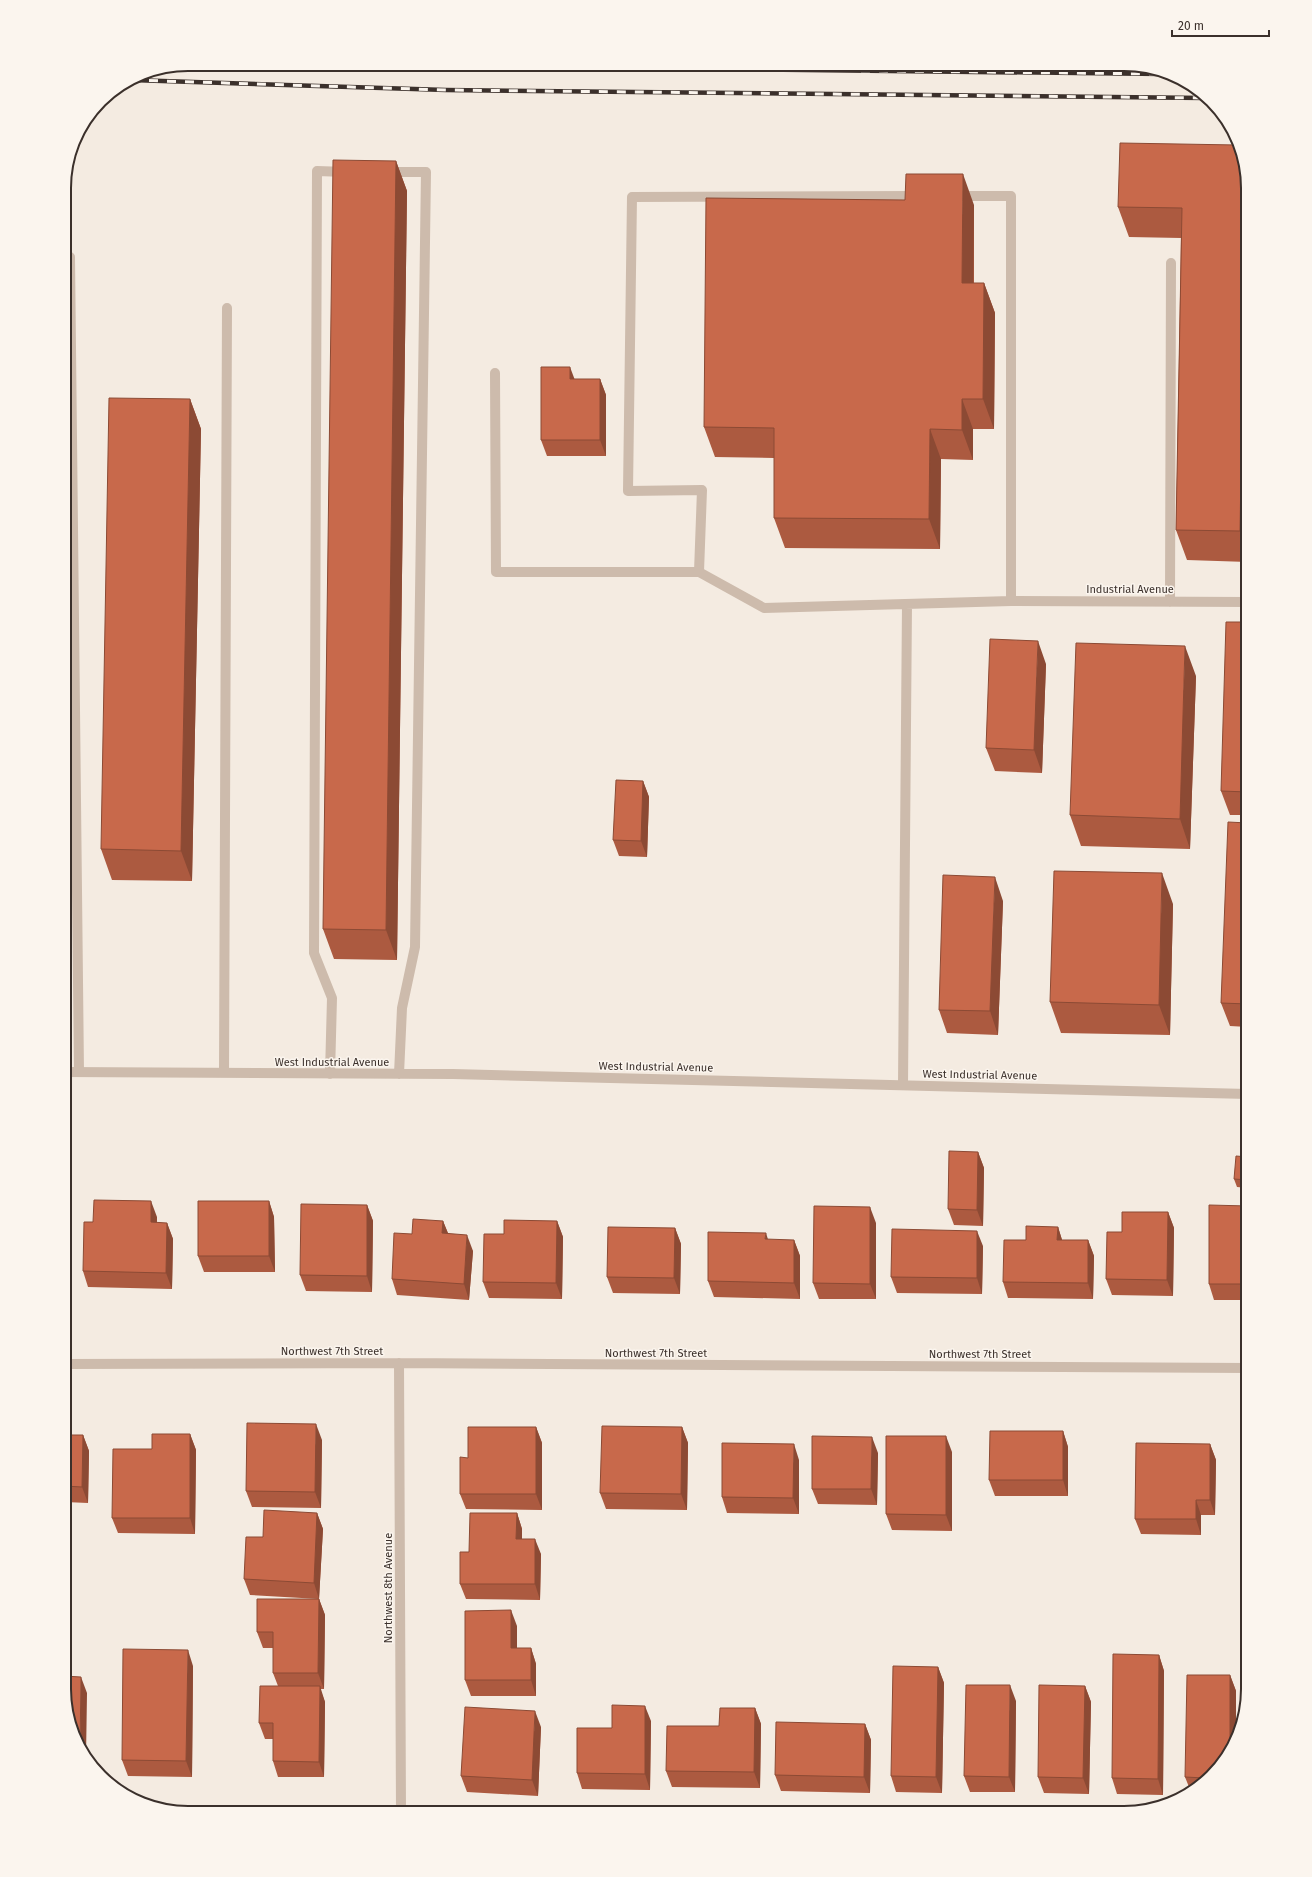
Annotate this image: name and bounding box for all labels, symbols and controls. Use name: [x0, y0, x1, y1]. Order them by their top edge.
scale bar: [1172, 12, 1269, 38]
text: 20 m: [1178, 19, 1204, 33]
street label: Industrial Avenue: [1086, 583, 1174, 596]
street label: West Industrial Avenue: [275, 1056, 389, 1069]
street label: West Industrial Avenue: [599, 1060, 713, 1074]
street label: West Industrial Avenue: [923, 1068, 1037, 1082]
street label: Northwest 7th Street: [281, 1345, 383, 1358]
street label: Northwest 7th Street: [605, 1347, 707, 1360]
street label: Northwest 7th Street: [929, 1348, 1031, 1361]
street label: Northwest 8th Avenue: [382, 1533, 395, 1643]

